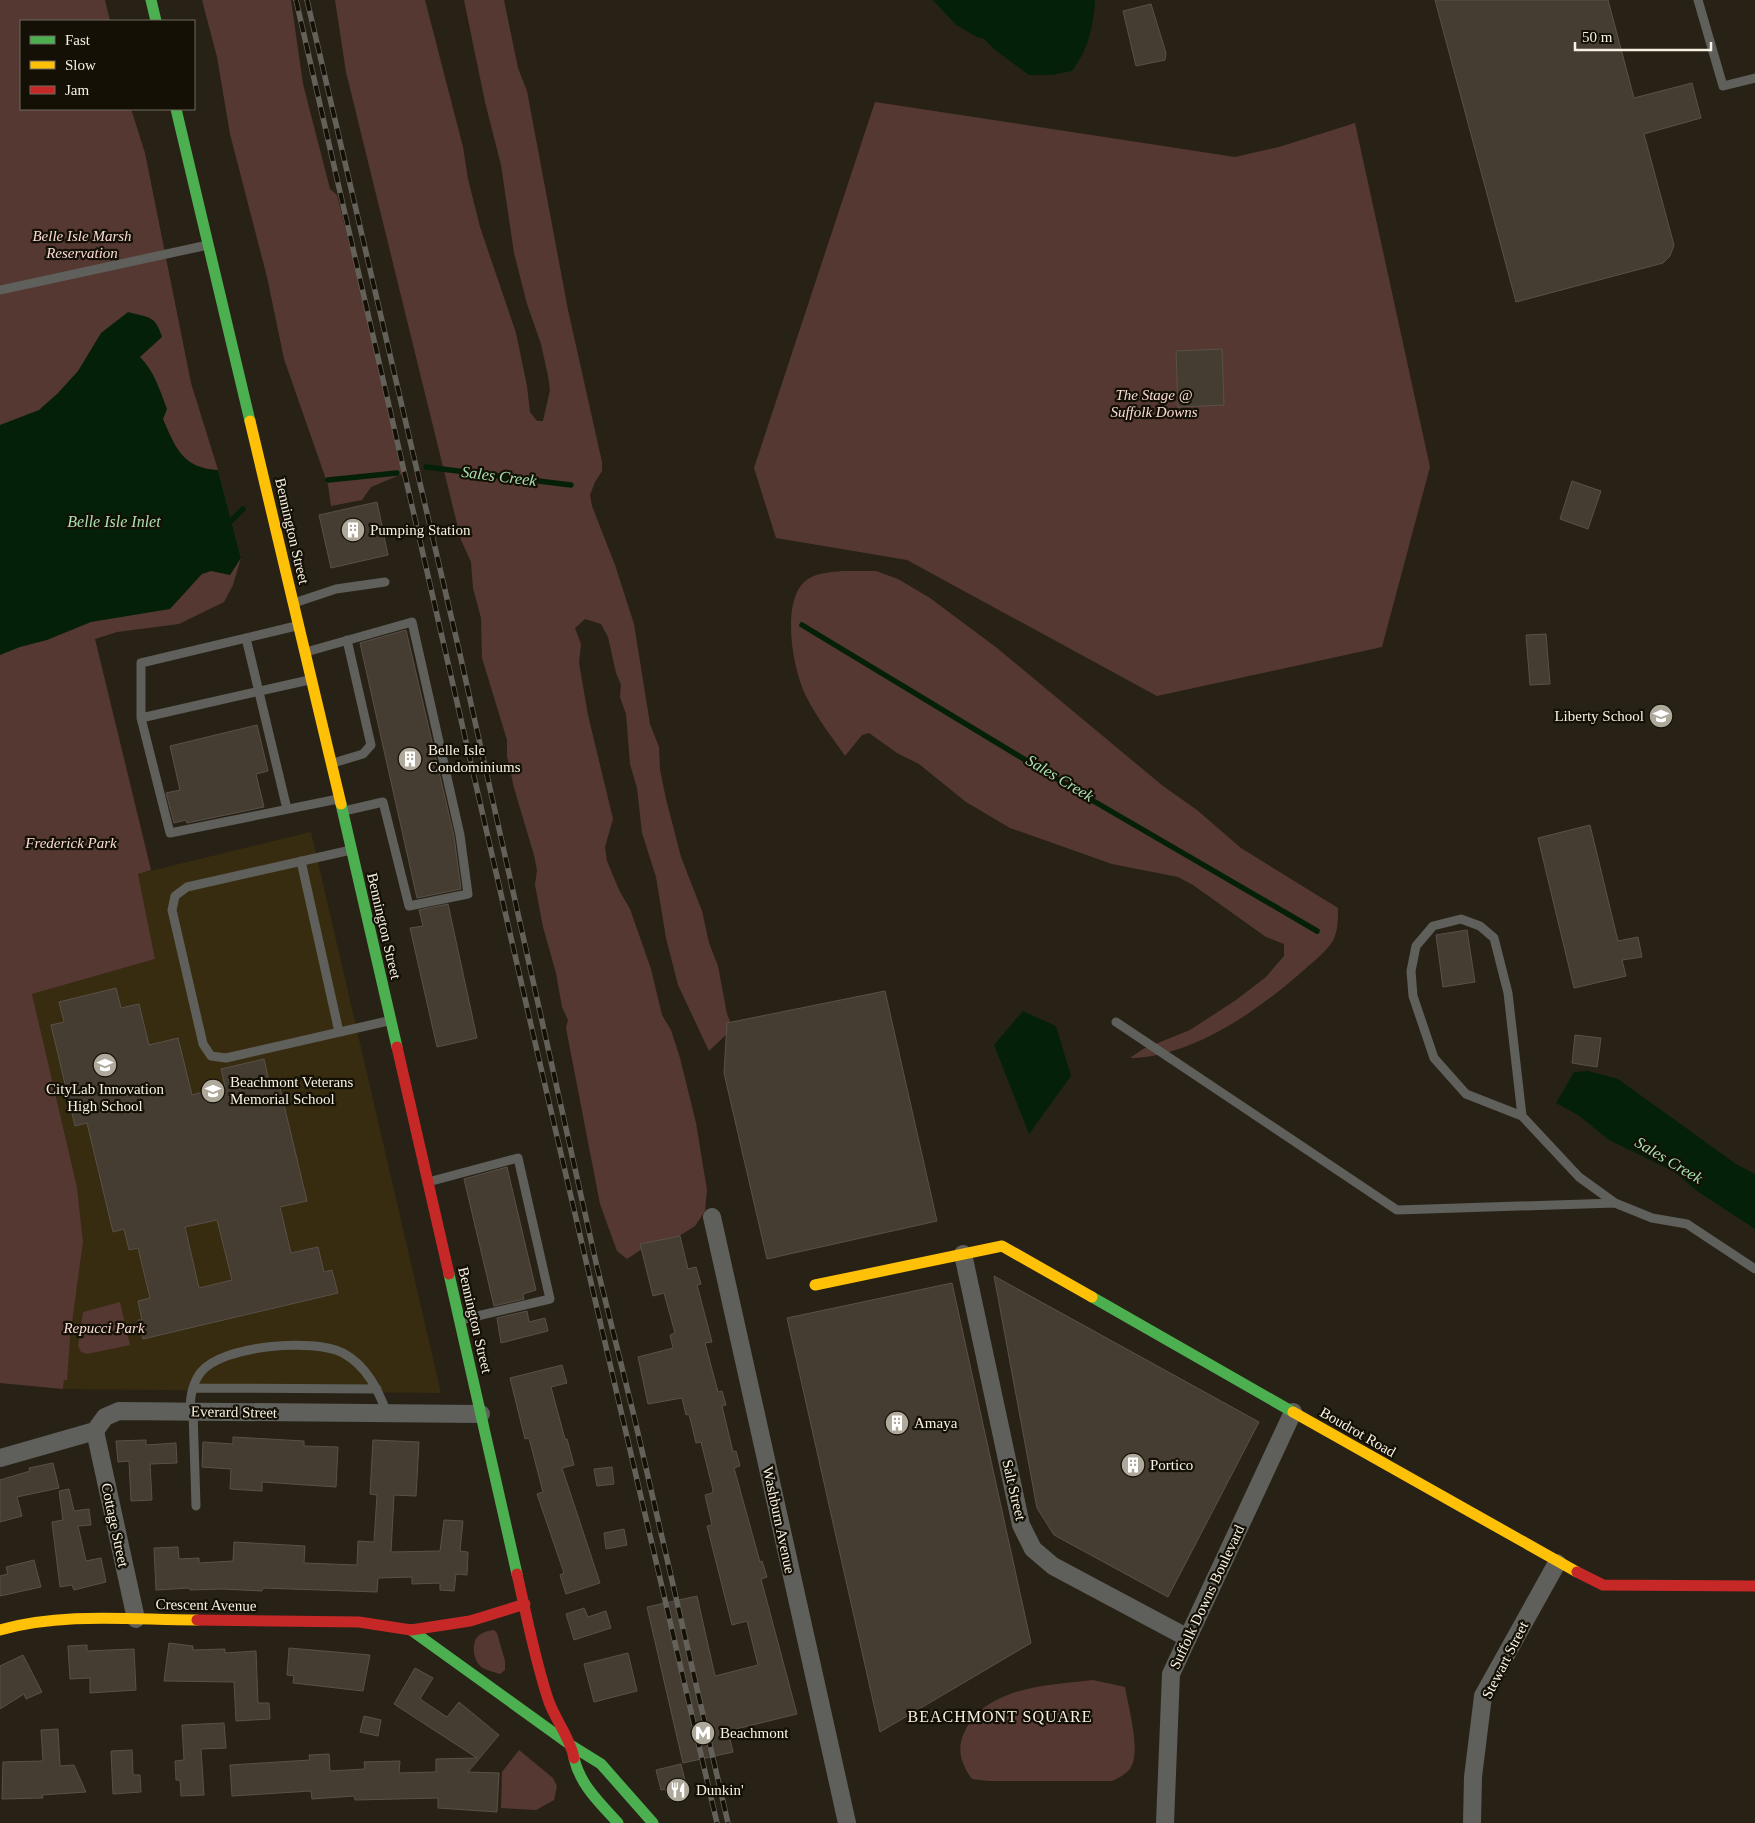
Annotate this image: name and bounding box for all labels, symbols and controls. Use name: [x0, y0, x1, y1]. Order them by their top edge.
legend: [20, 20, 195, 110]
scale bar: [1575, 20, 1711, 52]
text: 50 m: [1582, 29, 1613, 45]
text: Fast: [65, 32, 91, 48]
text: Slow: [65, 57, 96, 73]
text: Jam: [65, 82, 89, 98]
park label: Belle Isle Marsh Reservation: [32, 228, 132, 261]
park label: The Stage @ Suffolk Downs: [1110, 387, 1198, 420]
water label: Sales Creek: [461, 463, 538, 489]
street label: Bennington Street: [272, 476, 312, 587]
water label: Belle Isle Inlet: [67, 513, 161, 530]
building icon: Pumping Station: [340, 517, 366, 543]
place label: Pumping Station: [370, 522, 471, 538]
school or university icon: Liberty School: [1648, 703, 1674, 729]
place label: Liberty School: [1554, 708, 1644, 724]
place label: Belle Isle Condominiums: [428, 742, 521, 775]
building icon: Belle Isle Condominiums: [397, 746, 423, 772]
water label: Sales Creek: [1023, 751, 1097, 805]
park label: Frederick Park: [24, 835, 117, 851]
street label: Bennington Street: [364, 871, 404, 982]
school or university icon: CityLab Innovation High School: [92, 1052, 118, 1078]
place label: Beachmont Veterans Memorial School: [230, 1074, 354, 1107]
school or university icon: Beachmont Veterans Memorial School: [200, 1078, 226, 1104]
place label: CityLab Innovation High School: [46, 1081, 164, 1114]
water label: Sales Creek: [1632, 1133, 1706, 1187]
street label: Bennington Street: [455, 1265, 495, 1376]
park label: Repucci Park: [62, 1320, 145, 1336]
street label: Everard Street: [191, 1403, 278, 1421]
street label: Boudrot Road: [1317, 1404, 1399, 1460]
building icon: Amaya: [884, 1410, 910, 1436]
place label: Amaya: [914, 1415, 958, 1431]
building icon: Portico: [1120, 1452, 1146, 1478]
place label: Portico: [1150, 1457, 1193, 1473]
street label: Salt Street: [999, 1458, 1029, 1523]
street label: Washburn Avenue: [760, 1465, 798, 1575]
street label: Cottage Street: [98, 1482, 132, 1569]
street label: Suffolk Downs Boulevard: [1167, 1522, 1248, 1672]
street label: Crescent Avenue: [155, 1596, 257, 1614]
street label: Stewart Street: [1479, 1618, 1532, 1701]
district label: BEACHMONT SQUARE: [907, 1708, 1093, 1725]
metro station icon: Beachmont: [690, 1720, 716, 1746]
place label: Beachmont: [720, 1725, 789, 1741]
restaurant icon: Dunkin': [665, 1777, 691, 1803]
place label: Dunkin': [696, 1782, 744, 1798]

